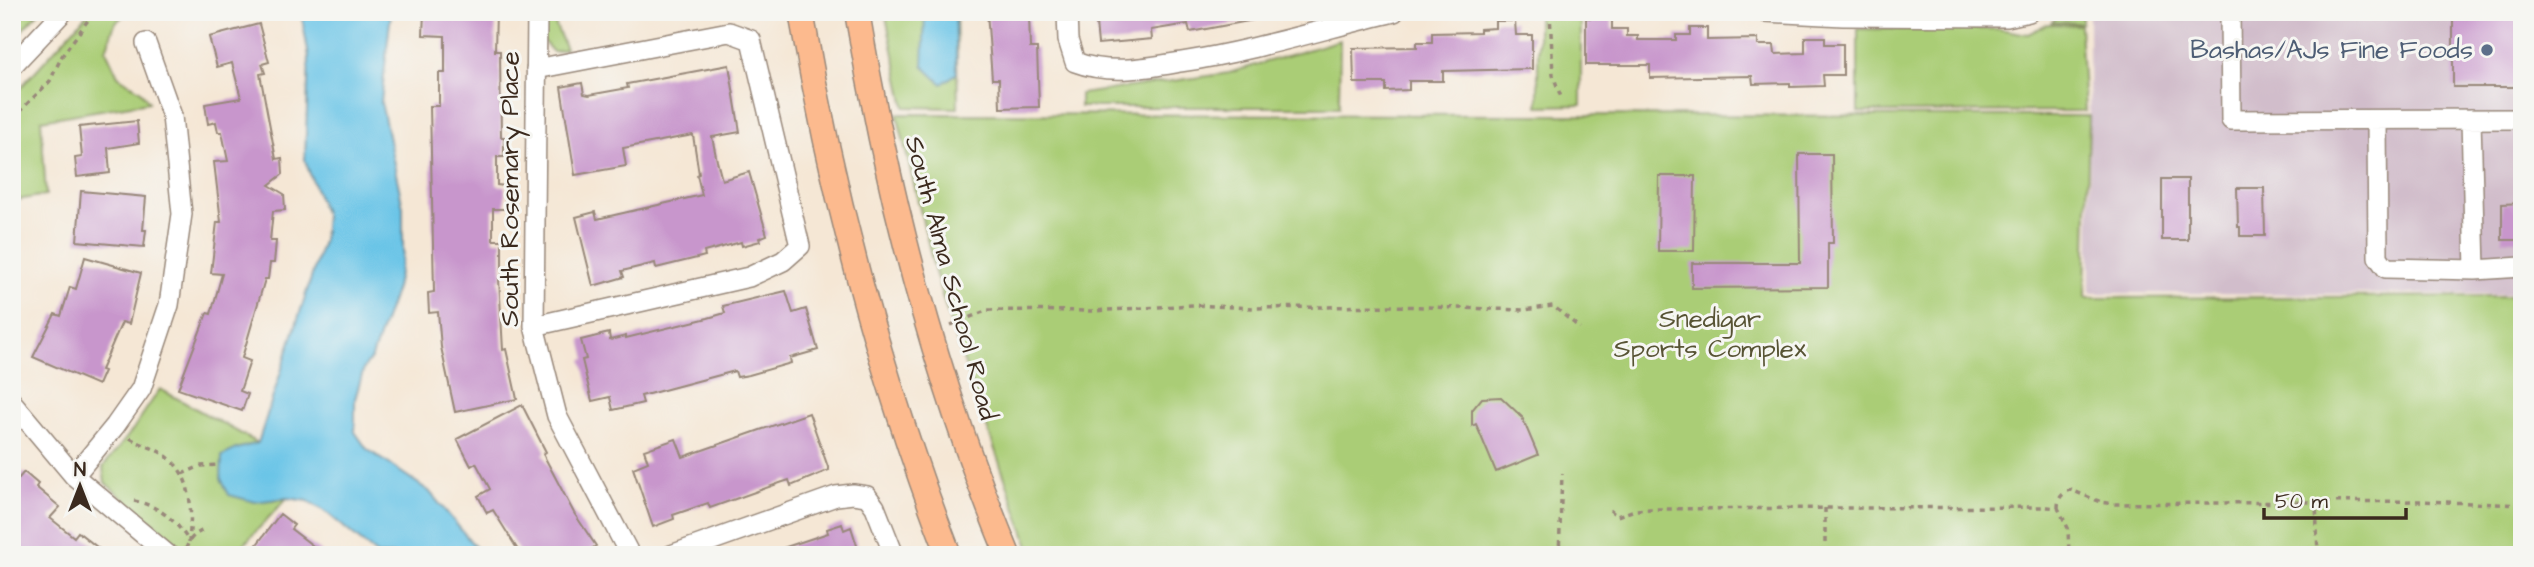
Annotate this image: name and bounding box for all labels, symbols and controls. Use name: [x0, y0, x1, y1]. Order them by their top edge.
place label: Bashas/AJs Fine Foods: [2190, 32, 2473, 68]
marker: Bashas/AJs Fine Foods: [2479, 42, 2495, 58]
street label: South Rosemary Place: [492, 51, 530, 327]
street label: South Alma School Road: [896, 132, 1006, 424]
park label: Snedigar Sports Complex: [1614, 301, 1807, 367]
north arrow: [46, 452, 116, 522]
text: N: [74, 457, 86, 484]
scale bar: [2264, 476, 2406, 520]
text: 50 m: [2275, 487, 2329, 516]

